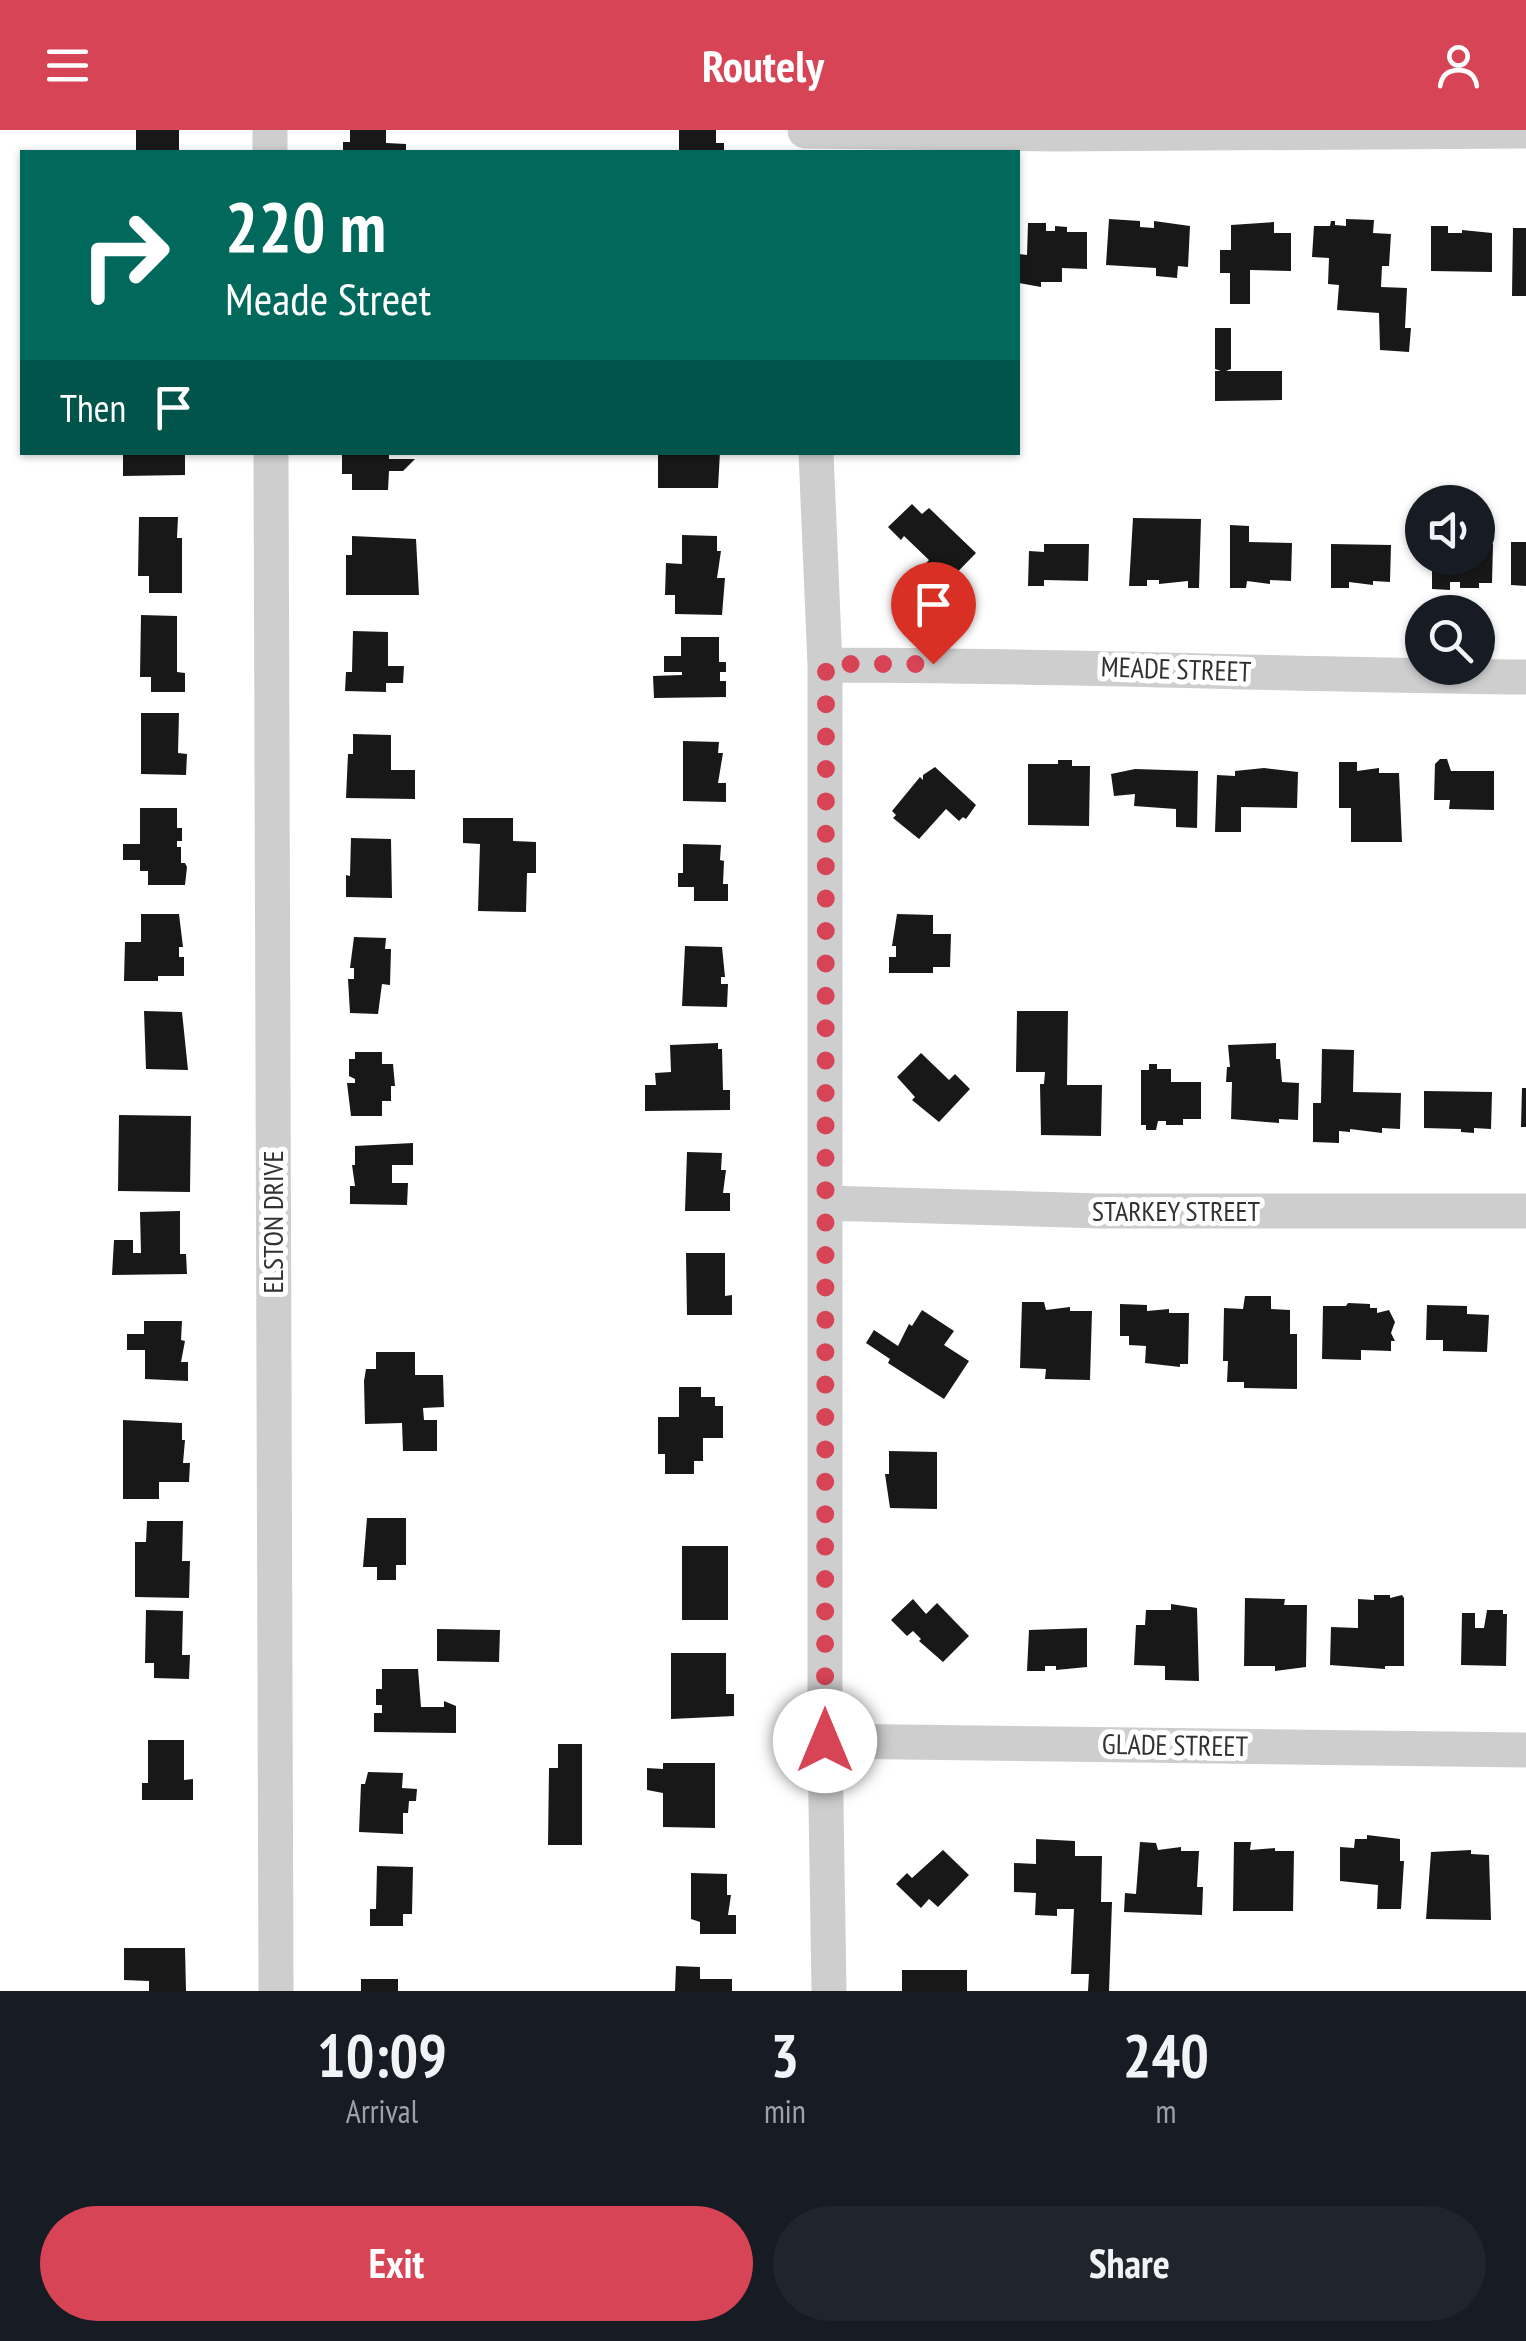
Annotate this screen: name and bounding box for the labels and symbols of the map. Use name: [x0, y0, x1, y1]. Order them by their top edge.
pin: [891, 562, 976, 665]
street label: MEADE STREET: [1100, 647, 1252, 690]
street label: ELSTON DRIVE: [254, 1150, 291, 1294]
street label: STARKEY STREET: [1092, 1192, 1261, 1229]
position arrow: [773, 1689, 877, 1793]
street label: GLADE STREET: [1102, 1725, 1249, 1764]

